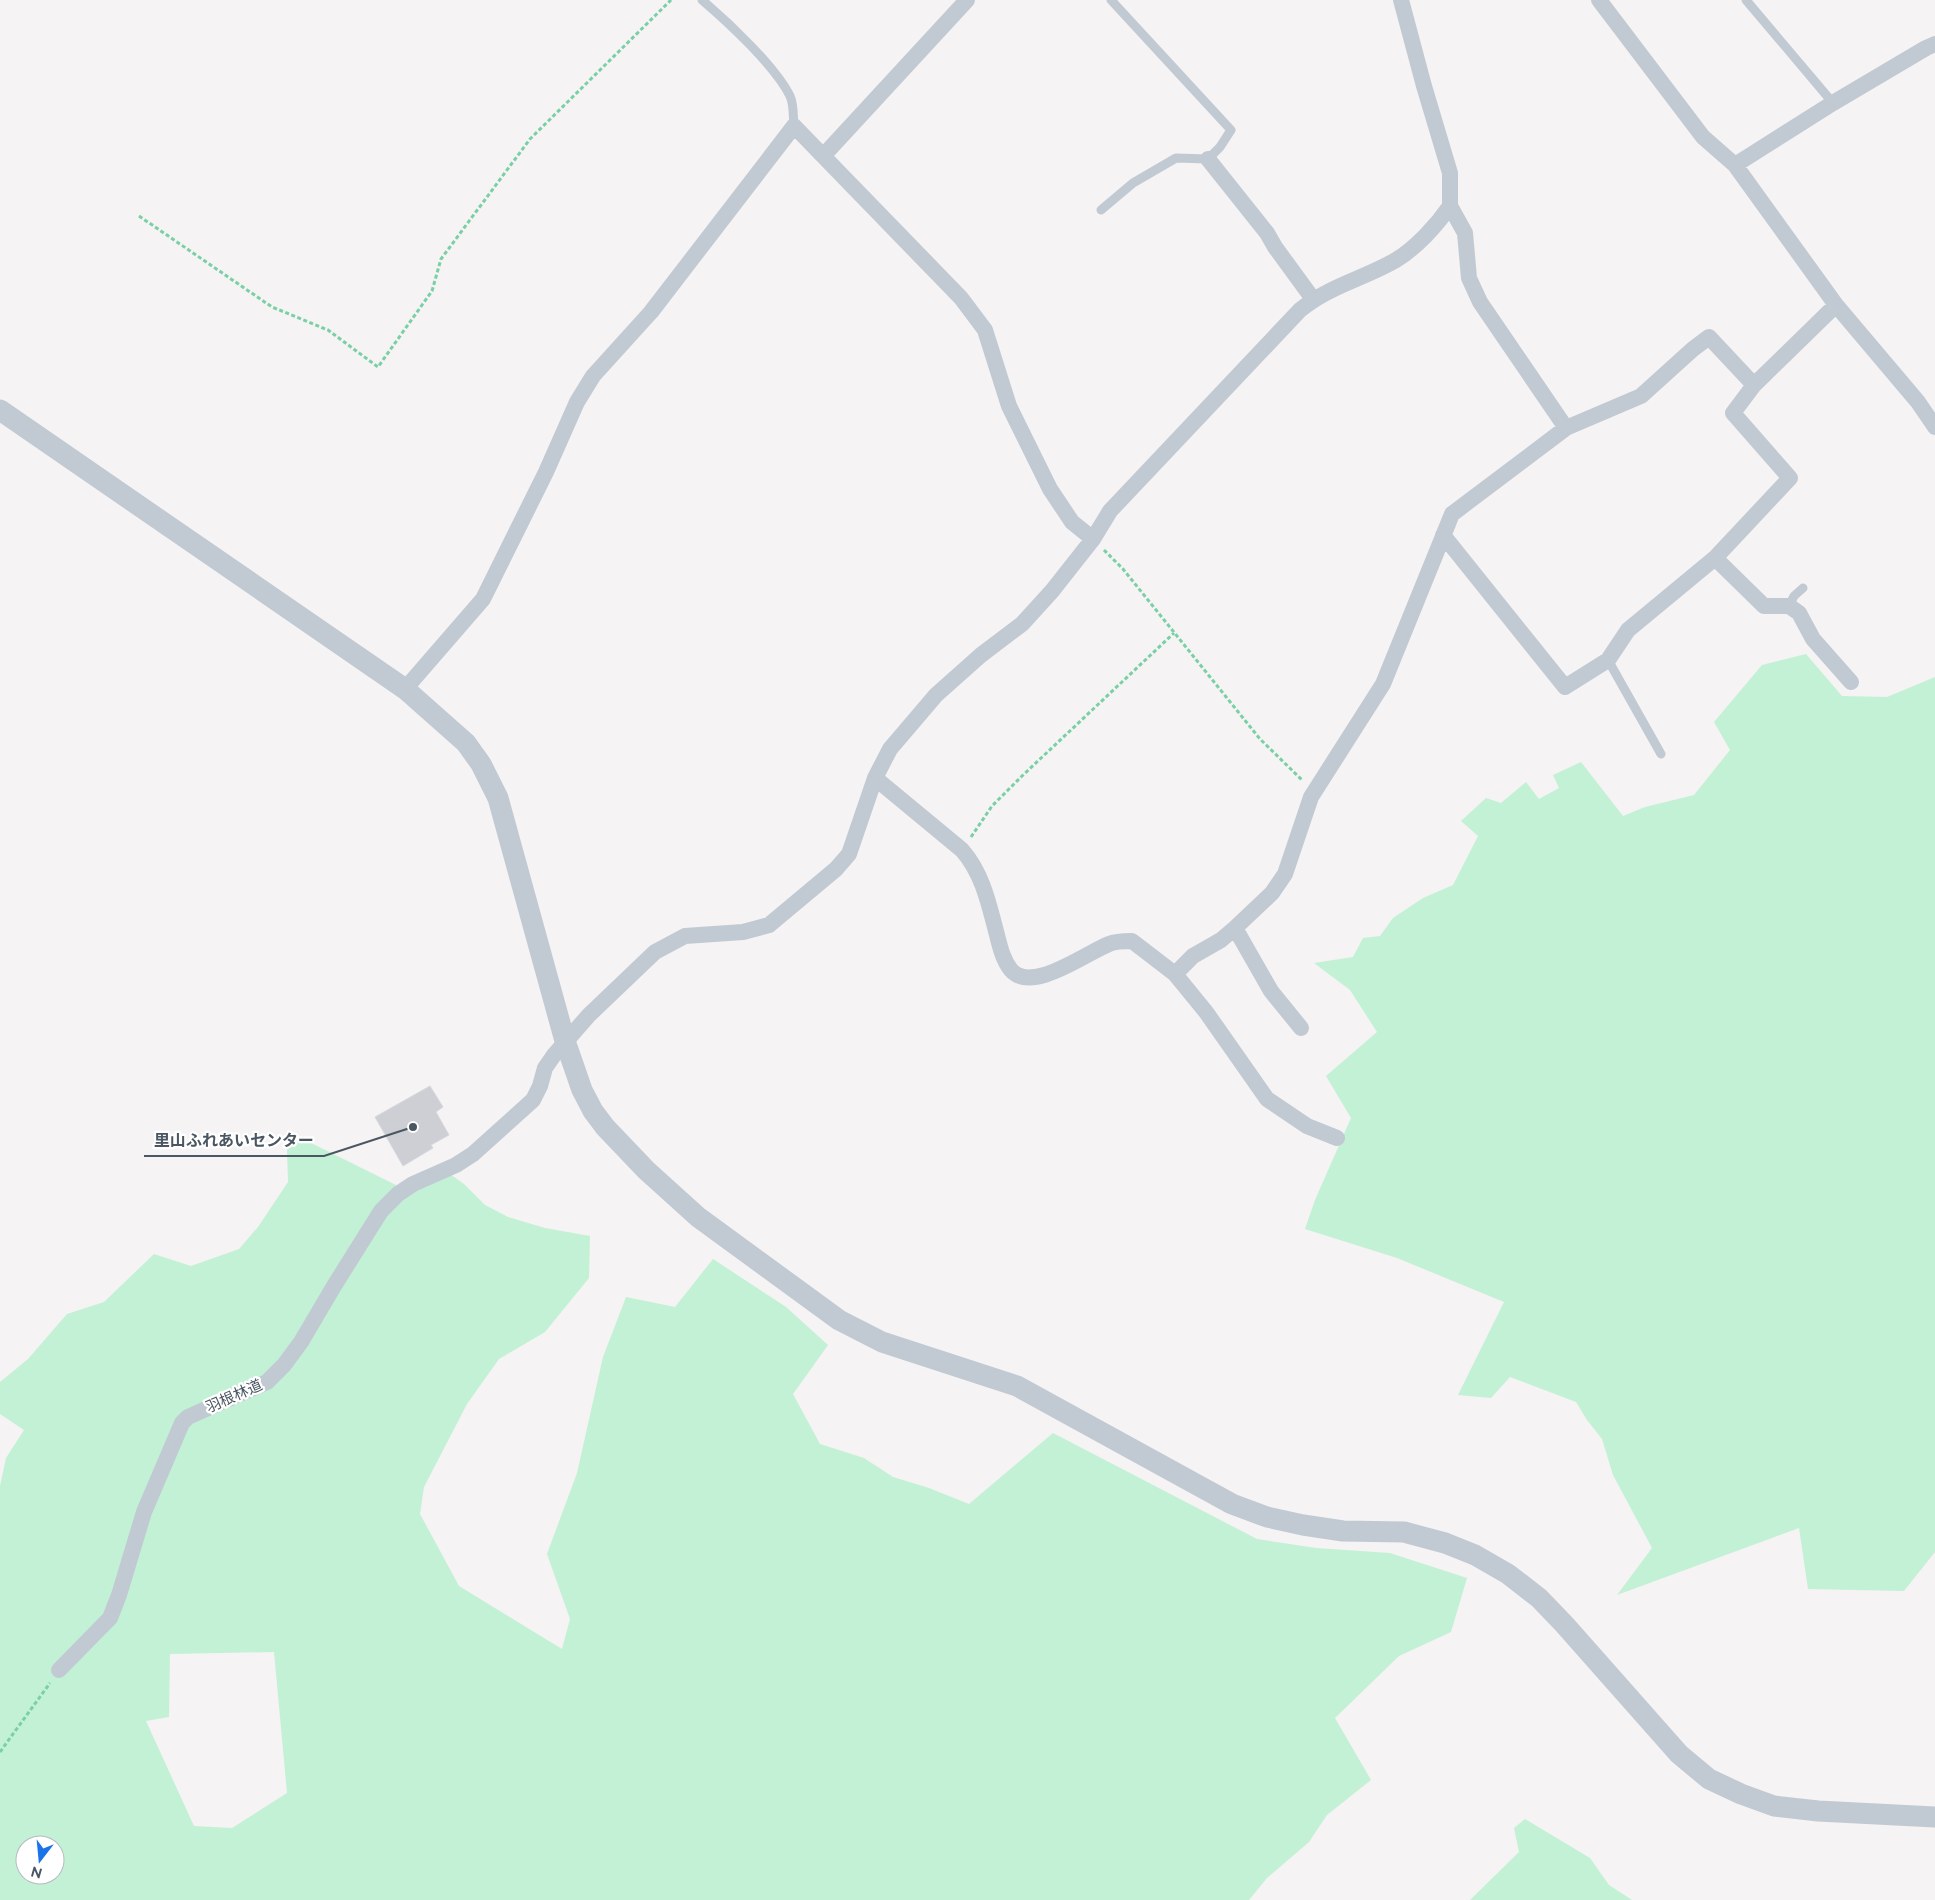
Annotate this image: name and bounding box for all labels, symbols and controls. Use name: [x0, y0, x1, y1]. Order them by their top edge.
callout: 里山ふれあいセンター: [144, 1125, 324, 1156]
text: 里山ふれあいセンター: [154, 1131, 314, 1150]
street label: 羽根林道: [203, 1376, 265, 1416]
north arrow: [15, 1835, 65, 1885]
text: N: [29, 1863, 44, 1882]

